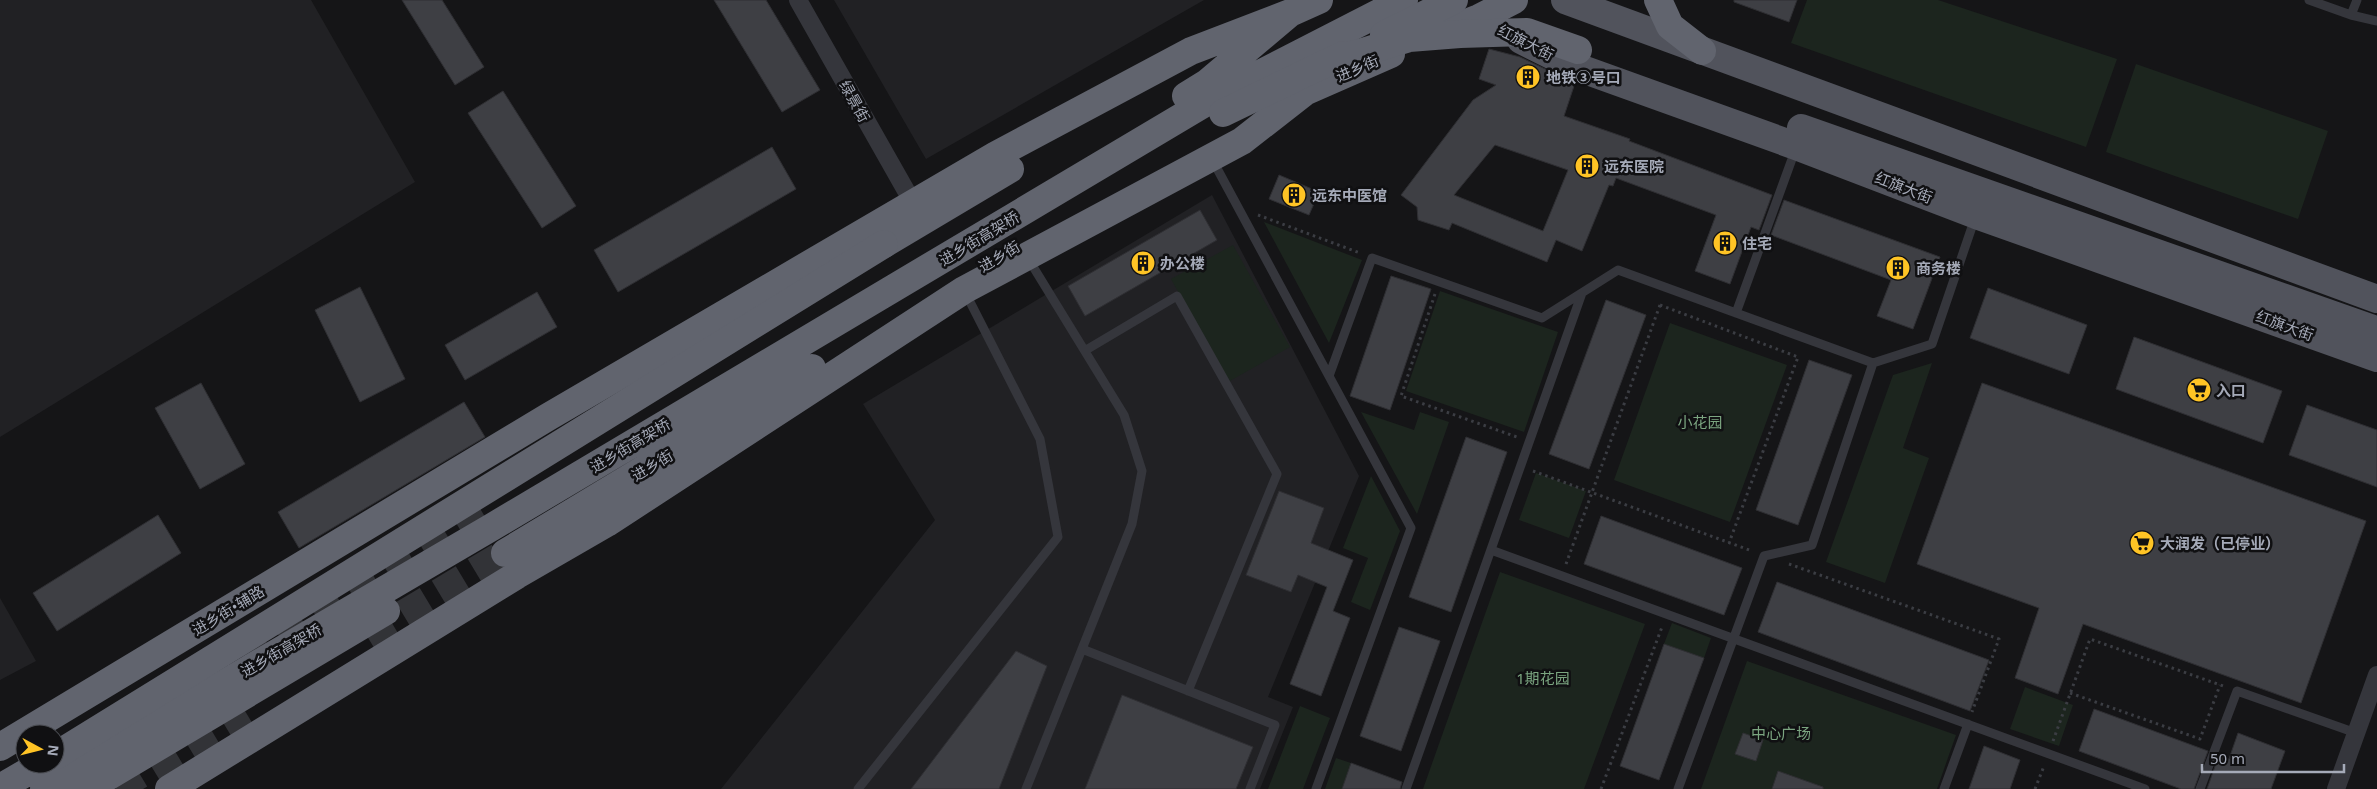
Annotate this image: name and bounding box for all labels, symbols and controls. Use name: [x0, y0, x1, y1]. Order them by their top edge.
street label: 红旗大街: [1495, 19, 1557, 65]
street label: 进乡街: [1332, 50, 1382, 86]
building icon: 地铁③号口: [1515, 64, 1541, 90]
place label: 地铁③号口: [1546, 67, 1621, 87]
street label: 绿景街: [835, 76, 875, 126]
building icon: 远东医院: [1574, 153, 1600, 179]
place label: 远东医院: [1604, 156, 1664, 176]
street label: 红旗大街: [1872, 167, 1936, 207]
building icon: 远东中医馆: [1281, 182, 1307, 208]
place label: 远东中医馆: [1312, 185, 1387, 205]
street label: 进乡街高架桥: [936, 207, 1022, 269]
building icon: 住宅: [1712, 230, 1738, 256]
place label: 住宅: [1742, 233, 1772, 253]
street label: 进乡街: [975, 237, 1023, 275]
building icon: 办公楼: [1130, 250, 1156, 276]
place label: 办公楼: [1160, 253, 1205, 273]
building icon: 商务楼: [1885, 255, 1911, 281]
place label: 商务楼: [1916, 258, 1961, 278]
street label: 红旗大街: [2253, 305, 2317, 345]
supermarket icon: 入口: [2186, 377, 2212, 403]
place label: 入口: [2216, 380, 2246, 400]
park label: 小花园: [1677, 412, 1723, 432]
street label: 进乡街高架桥: [587, 414, 673, 476]
street label: 进乡街: [628, 446, 676, 484]
supermarket icon: 大润发（已停业）: [2129, 530, 2155, 556]
place label: 大润发（已停业）: [2160, 533, 2280, 553]
street label: 进乡街•辅路: [188, 581, 268, 639]
street label: 进乡街高架桥: [237, 619, 325, 681]
park label: 1期花园: [1516, 668, 1570, 688]
park label: 中心广场: [1751, 723, 1811, 743]
north arrow: [15, 724, 65, 774]
scale bar: [2202, 742, 2344, 774]
text: N: [43, 744, 64, 757]
text: 50 m: [2210, 748, 2245, 768]

